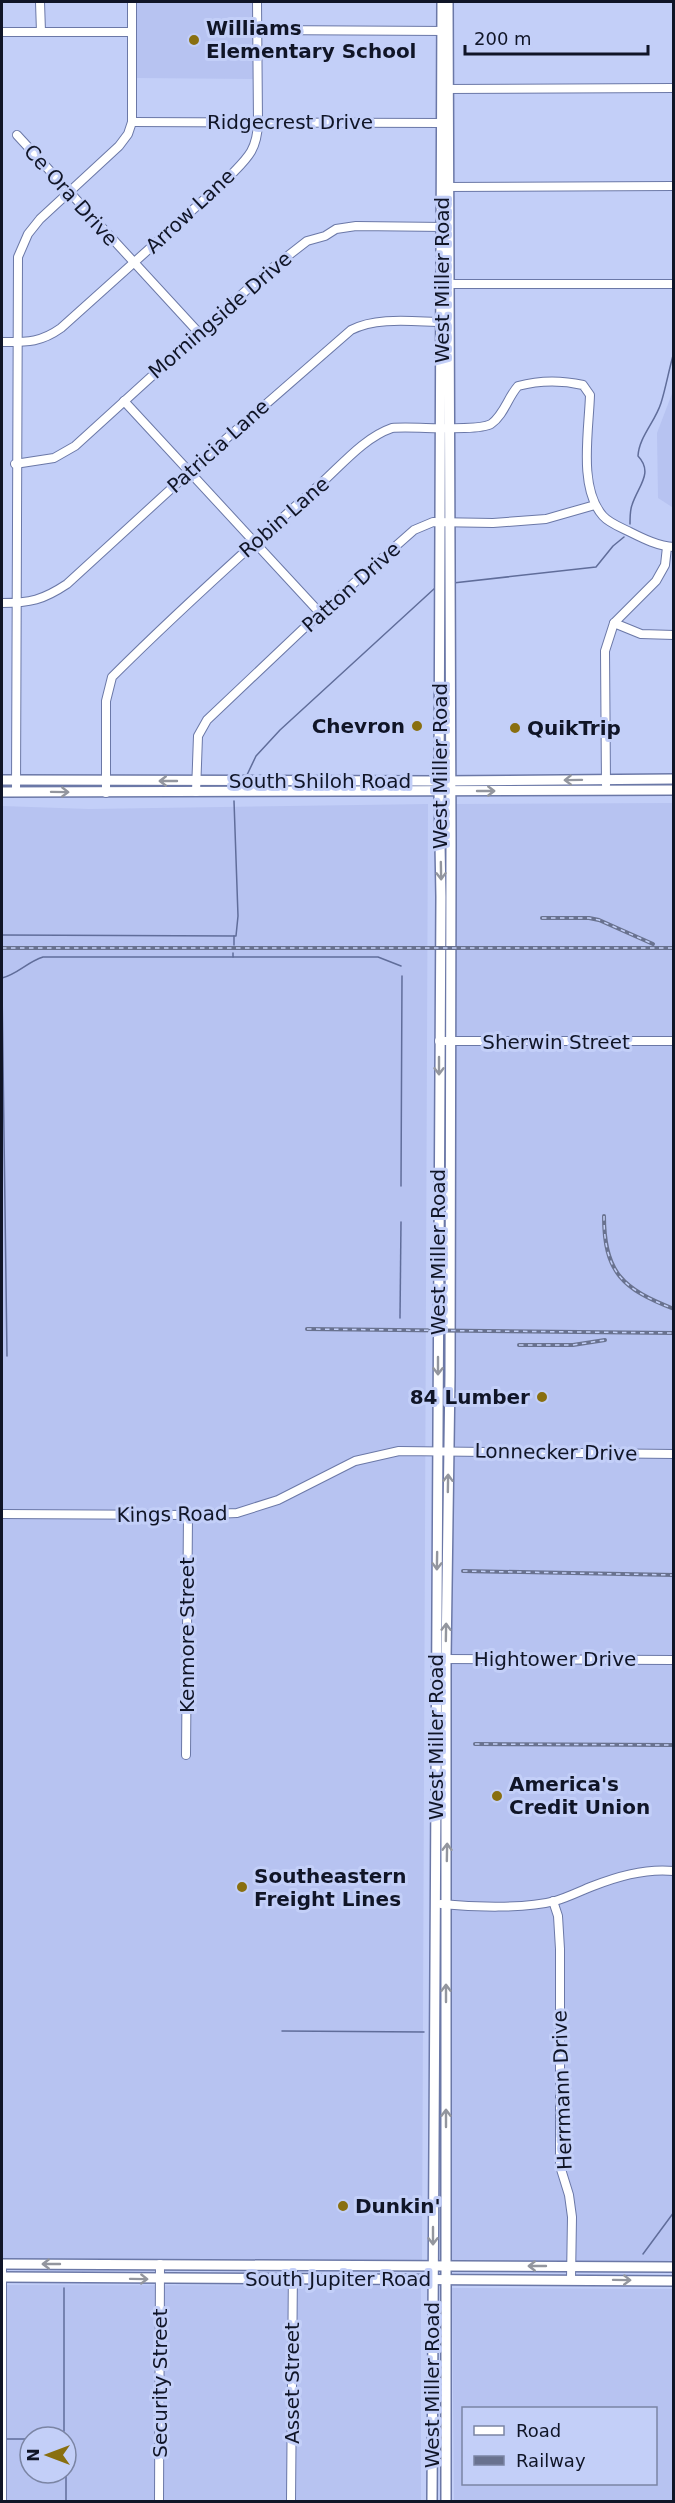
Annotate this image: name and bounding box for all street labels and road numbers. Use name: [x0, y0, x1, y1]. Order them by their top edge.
street label: Ridgecrest Drive: [207, 110, 373, 134]
street label: Ce Ora Drive: [19, 139, 123, 251]
street label: Arrow Lane: [141, 164, 239, 258]
street label: West Miller Road: [430, 197, 454, 363]
street label: Morningside Drive: [144, 246, 296, 384]
street label: Patricia Lane: [162, 394, 274, 498]
street label: Robin Lane: [234, 472, 334, 562]
street label: Patton Drive: [297, 537, 405, 637]
street label: West Miller Road: [428, 683, 452, 849]
street label: South Shiloh Road: [229, 769, 411, 793]
street label: Sherwin Street: [482, 1030, 630, 1054]
street label: West Miller Road: [426, 1169, 450, 1335]
street label: Lonnecker Drive: [474, 1439, 638, 1465]
street label: Kings Road: [116, 1501, 228, 1527]
street label: Kenmore Street: [175, 1557, 199, 1713]
street label: Hightower Drive: [474, 1647, 636, 1671]
street label: West Miller Road: [424, 1654, 448, 1820]
street label: Herrmann Drive: [547, 2010, 577, 2170]
street label: South Jupiter Road: [245, 2267, 431, 2291]
street label: West Miller Road: [420, 2302, 444, 2468]
street label: Security Street: [148, 2308, 172, 2458]
street label: Asset Street: [280, 2322, 304, 2444]

